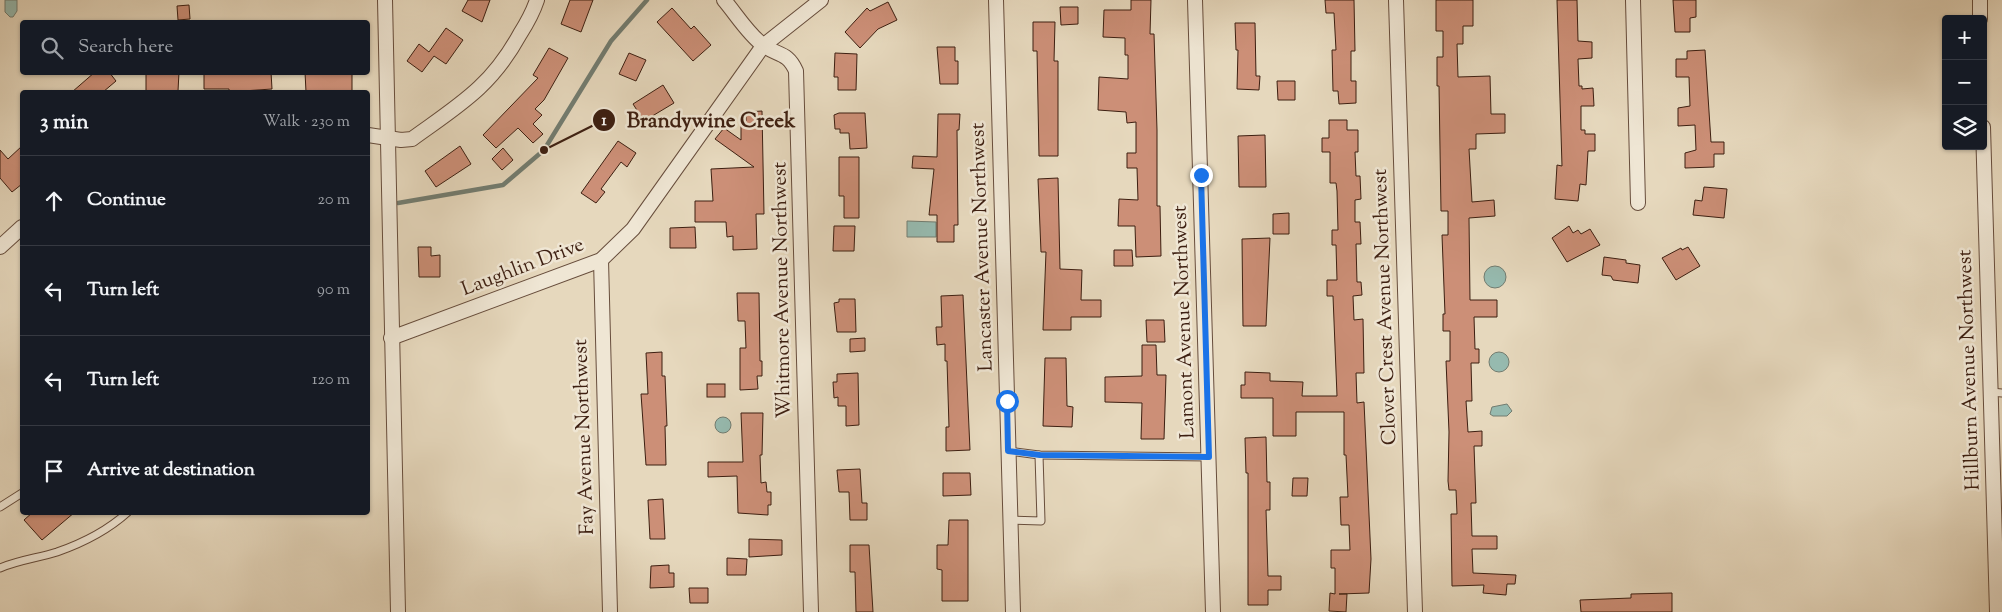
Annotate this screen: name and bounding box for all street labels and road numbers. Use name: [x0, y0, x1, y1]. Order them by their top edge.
street label: Lancaster Avenue Northwest: [964, 122, 1002, 372]
street label: Whitmore Avenue Northwest: [766, 161, 800, 419]
street label: Clover Crest Avenue Northwest: [1367, 168, 1405, 446]
street label: Lamont Avenue Northwest: [1166, 205, 1204, 439]
street label: Laughlin Drive: [457, 231, 589, 305]
street label: Hillburn Avenue Northwest: [1951, 249, 1989, 491]
street label: Fay Avenue Northwest: [567, 338, 603, 535]

